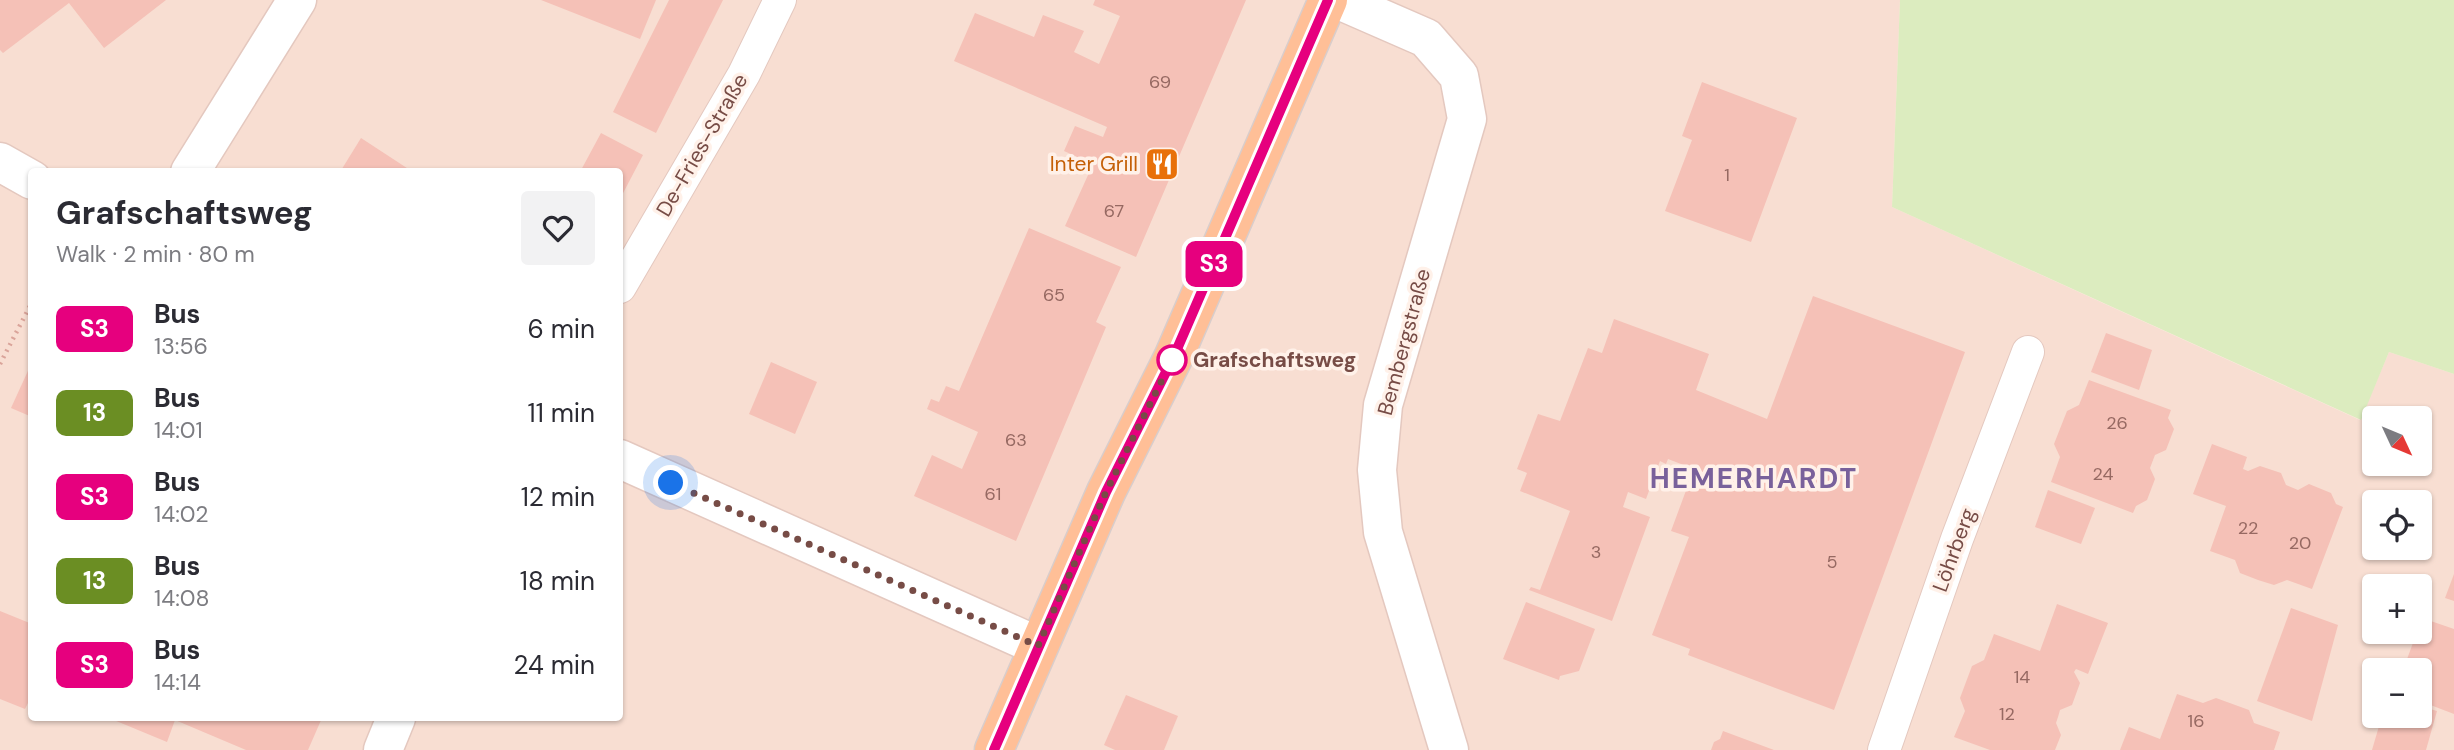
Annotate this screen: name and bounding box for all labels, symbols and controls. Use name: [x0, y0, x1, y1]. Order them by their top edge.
street label: De-Fries-Straße: [650, 68, 754, 222]
house number: 69: [1149, 70, 1171, 94]
restaurant icon: Inter Grill: [1143, 145, 1181, 183]
place label: Inter Grill: [1050, 150, 1138, 178]
house number: 1: [1724, 163, 1730, 187]
text: Grafschaftsweg: [56, 191, 313, 234]
button: heart: [521, 191, 595, 265]
house number: 67: [1104, 199, 1124, 223]
text: Walk · 2 min · 80 m: [56, 239, 255, 269]
line badge: S3: [1182, 241, 1246, 287]
text: S3: [1200, 248, 1228, 279]
street label: Bembergstraße: [1371, 266, 1437, 418]
house number: 65: [1043, 283, 1065, 307]
text: Bus: [154, 297, 200, 331]
text: 6 min: [527, 312, 595, 346]
text: S3: [80, 313, 109, 344]
text: 13:56: [154, 331, 208, 361]
marker: Grafschaftsweg: [1157, 345, 1187, 375]
place label: Grafschaftsweg: [1193, 346, 1356, 374]
text: Bus: [154, 381, 200, 415]
text: 11 min: [528, 396, 595, 430]
text: 13: [83, 397, 106, 428]
north arrow: [2362, 406, 2432, 476]
map controls: [2362, 406, 2432, 728]
house number: 26: [2106, 411, 2128, 435]
text: 14:01: [154, 415, 203, 445]
house number: 63: [1005, 428, 1027, 452]
district label: HEMERHARDT: [1650, 460, 1858, 497]
house number: 24: [2093, 462, 2114, 486]
text: Bus: [154, 465, 200, 499]
your location: [653, 465, 688, 500]
text: 12 min: [521, 480, 595, 514]
text: S3: [80, 481, 109, 512]
house number: 61: [985, 482, 1001, 506]
button: locate: [2362, 490, 2432, 560]
text: 14:02: [154, 499, 209, 529]
street label: Löhrberg: [1926, 504, 1982, 596]
house number: 22: [2238, 516, 2258, 540]
house number: 20: [2289, 531, 2311, 555]
house number: 3: [1591, 540, 1601, 564]
text: Bus: [154, 549, 200, 583]
house number: 5: [1827, 550, 1837, 574]
text: 18 min: [520, 564, 595, 598]
text: 13: [83, 565, 106, 596]
button: +: [2362, 574, 2432, 644]
text: 14:08: [154, 583, 210, 613]
text: Bus: [154, 633, 200, 667]
text: 24 min: [513, 648, 595, 682]
text: S3: [80, 649, 109, 680]
button: −: [2362, 658, 2432, 728]
house number: 14: [2014, 665, 2030, 689]
text: 14:14: [154, 667, 201, 697]
house number: 12: [1999, 702, 2015, 726]
house number: 16: [2188, 709, 2204, 733]

